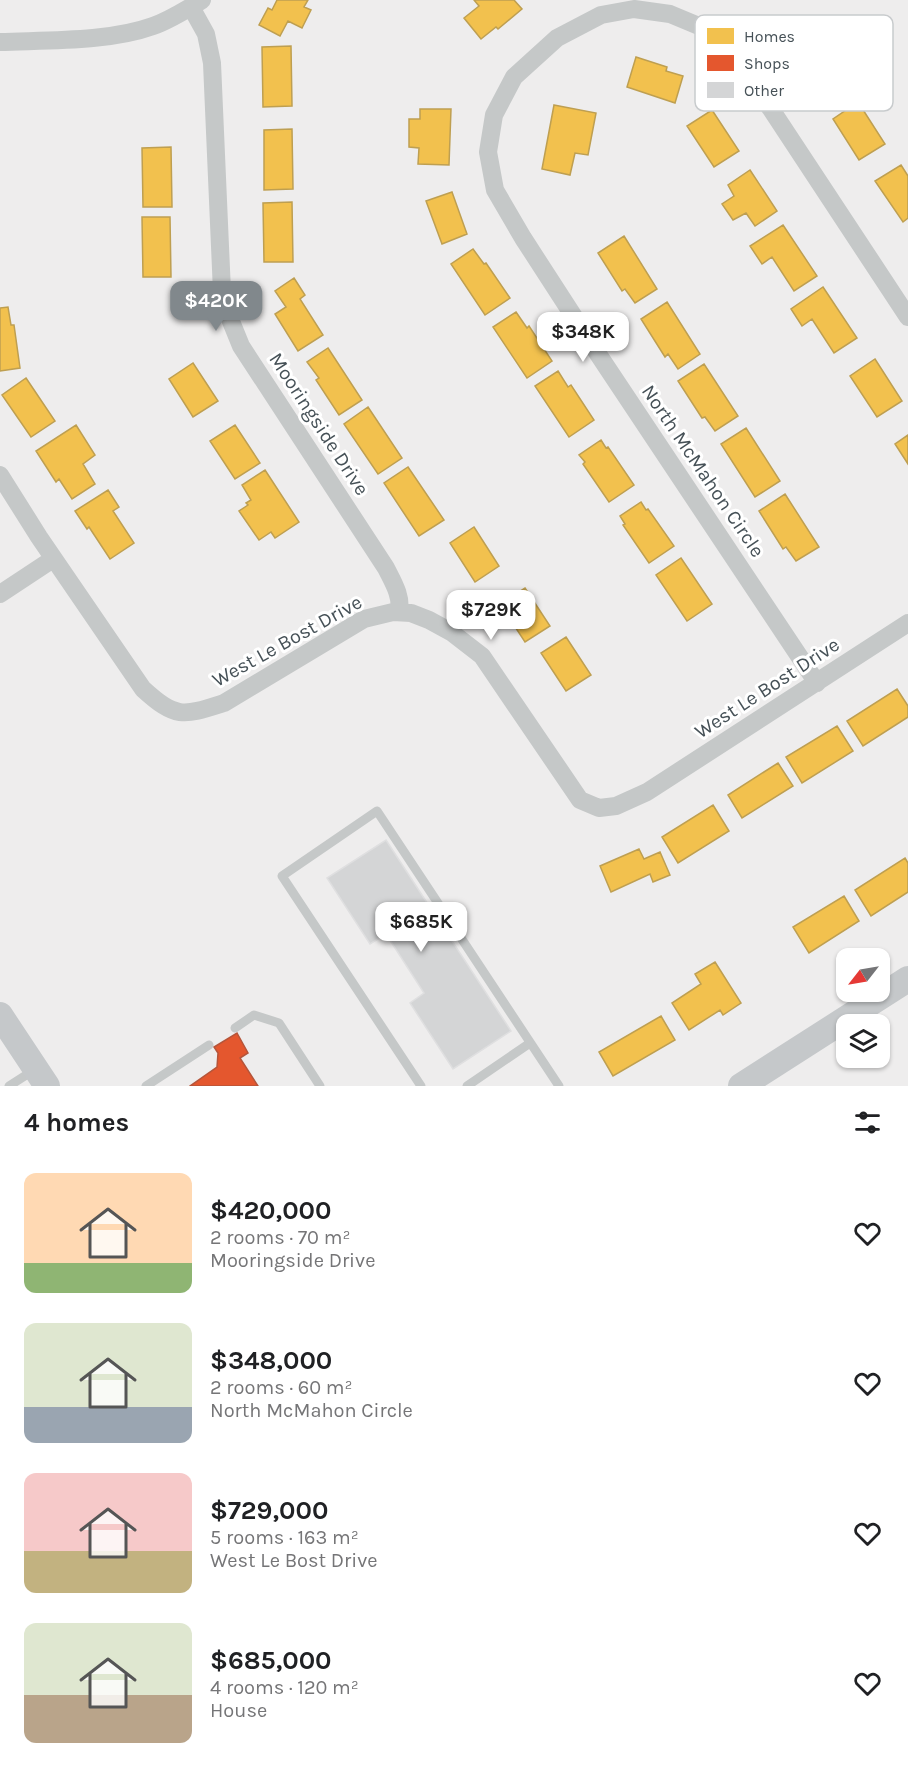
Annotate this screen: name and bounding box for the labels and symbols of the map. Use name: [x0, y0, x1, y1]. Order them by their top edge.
legend: [695, 15, 893, 111]
text: Homes: [744, 27, 795, 46]
text: Shops: [744, 54, 790, 73]
text: Other: [744, 81, 784, 100]
pin: $420K: [174, 281, 258, 332]
pin: $348K: [541, 312, 625, 363]
street label: Mooringside Drive: [264, 348, 374, 500]
street label: North McMahon Circle: [637, 380, 769, 562]
street label: West Le Bost Drive: [208, 590, 366, 692]
pin: $729K: [449, 590, 533, 641]
street label: West Le Bost Drive: [690, 633, 844, 743]
pin: $685K: [379, 902, 463, 953]
north arrow: [836, 948, 890, 1002]

